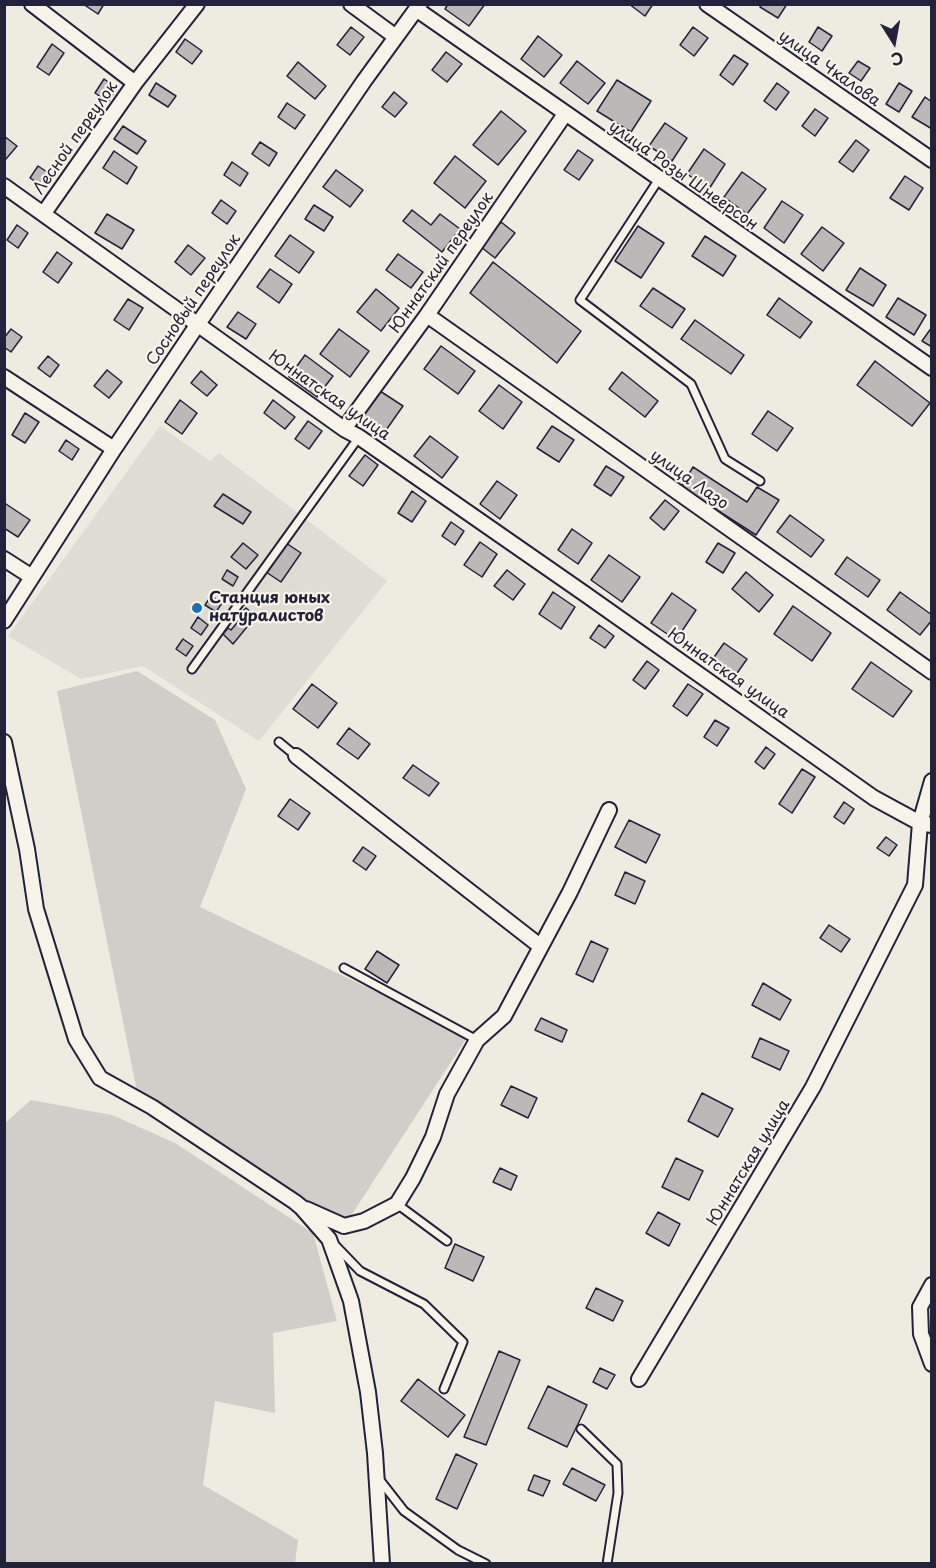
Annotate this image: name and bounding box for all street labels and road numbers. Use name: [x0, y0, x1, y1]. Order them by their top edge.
street label: улица Чкалова: [774, 27, 884, 111]
street label: Лесной переулок: [30, 78, 122, 198]
street label: улица Розы Шнеерсон: [605, 117, 761, 235]
street label: Юннатский переулок: [386, 189, 498, 337]
street label: Сосновый переулок: [143, 231, 245, 369]
street label: Юннатская улица: [265, 347, 393, 445]
street label: улица Лазо: [646, 446, 732, 514]
street label: Юннатская улица: [664, 625, 792, 723]
street label: Юннатская улица: [704, 1096, 794, 1230]

